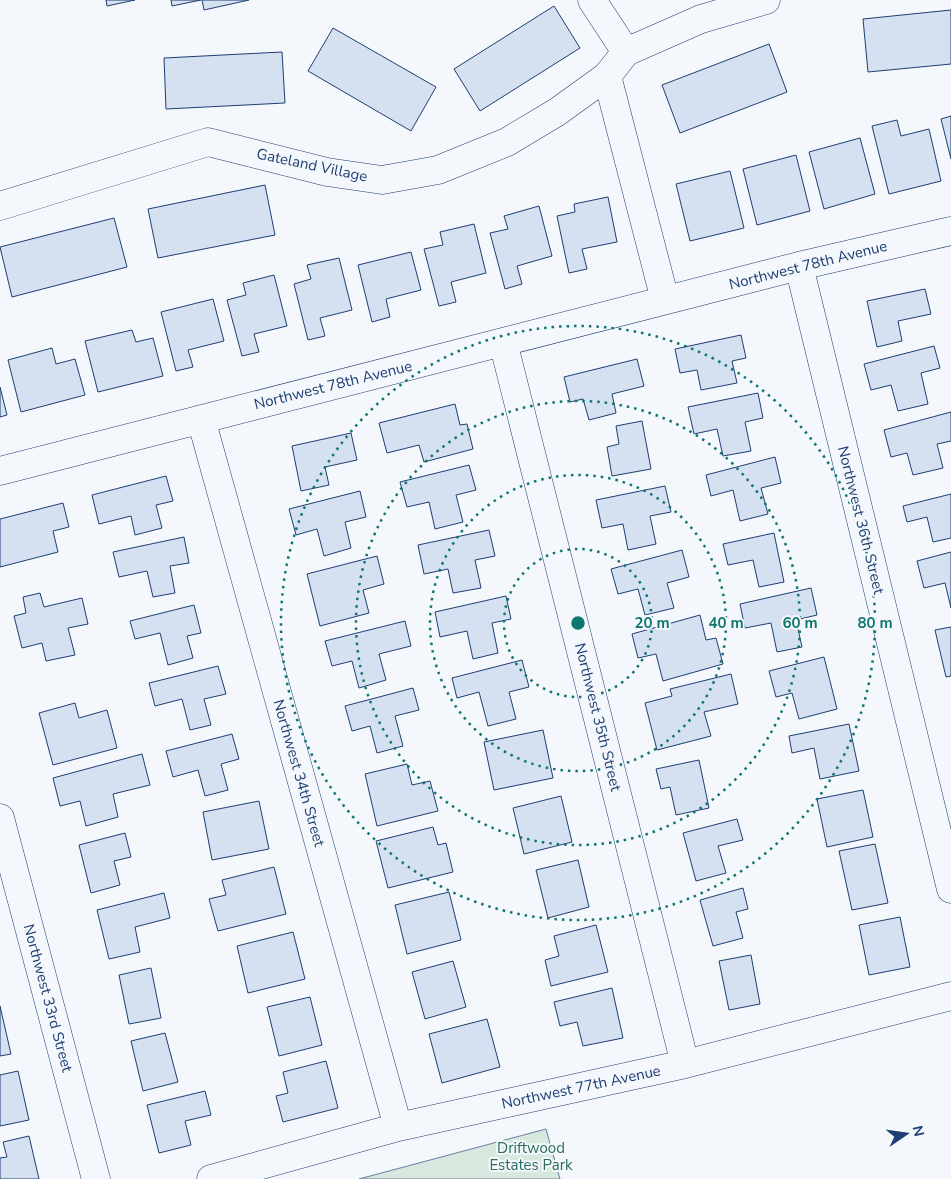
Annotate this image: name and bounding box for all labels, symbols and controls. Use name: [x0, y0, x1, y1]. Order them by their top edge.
street label: Gateland Village: [255, 143, 369, 187]
street label: Northwest 78th Avenue: [727, 236, 889, 294]
street label: Northwest 78th Avenue: [252, 356, 414, 414]
street label: Northwest 36th Street: [833, 444, 889, 597]
text: 20 m: [634, 613, 670, 633]
text: 40 m: [708, 613, 744, 633]
text: 60 m: [782, 613, 818, 633]
text: 80 m: [857, 613, 893, 633]
centre of rings: [569, 614, 587, 632]
street label: Northwest 35th Street: [570, 641, 626, 794]
street label: Northwest 34th Street: [268, 697, 330, 850]
street label: Northwest 33rd Street: [19, 922, 78, 1075]
street label: Northwest 77th Avenue: [500, 1060, 662, 1114]
north arrow: [881, 1109, 931, 1159]
text: N: [908, 1124, 929, 1138]
park label: Driftwood Estates Park: [489, 1138, 573, 1175]

